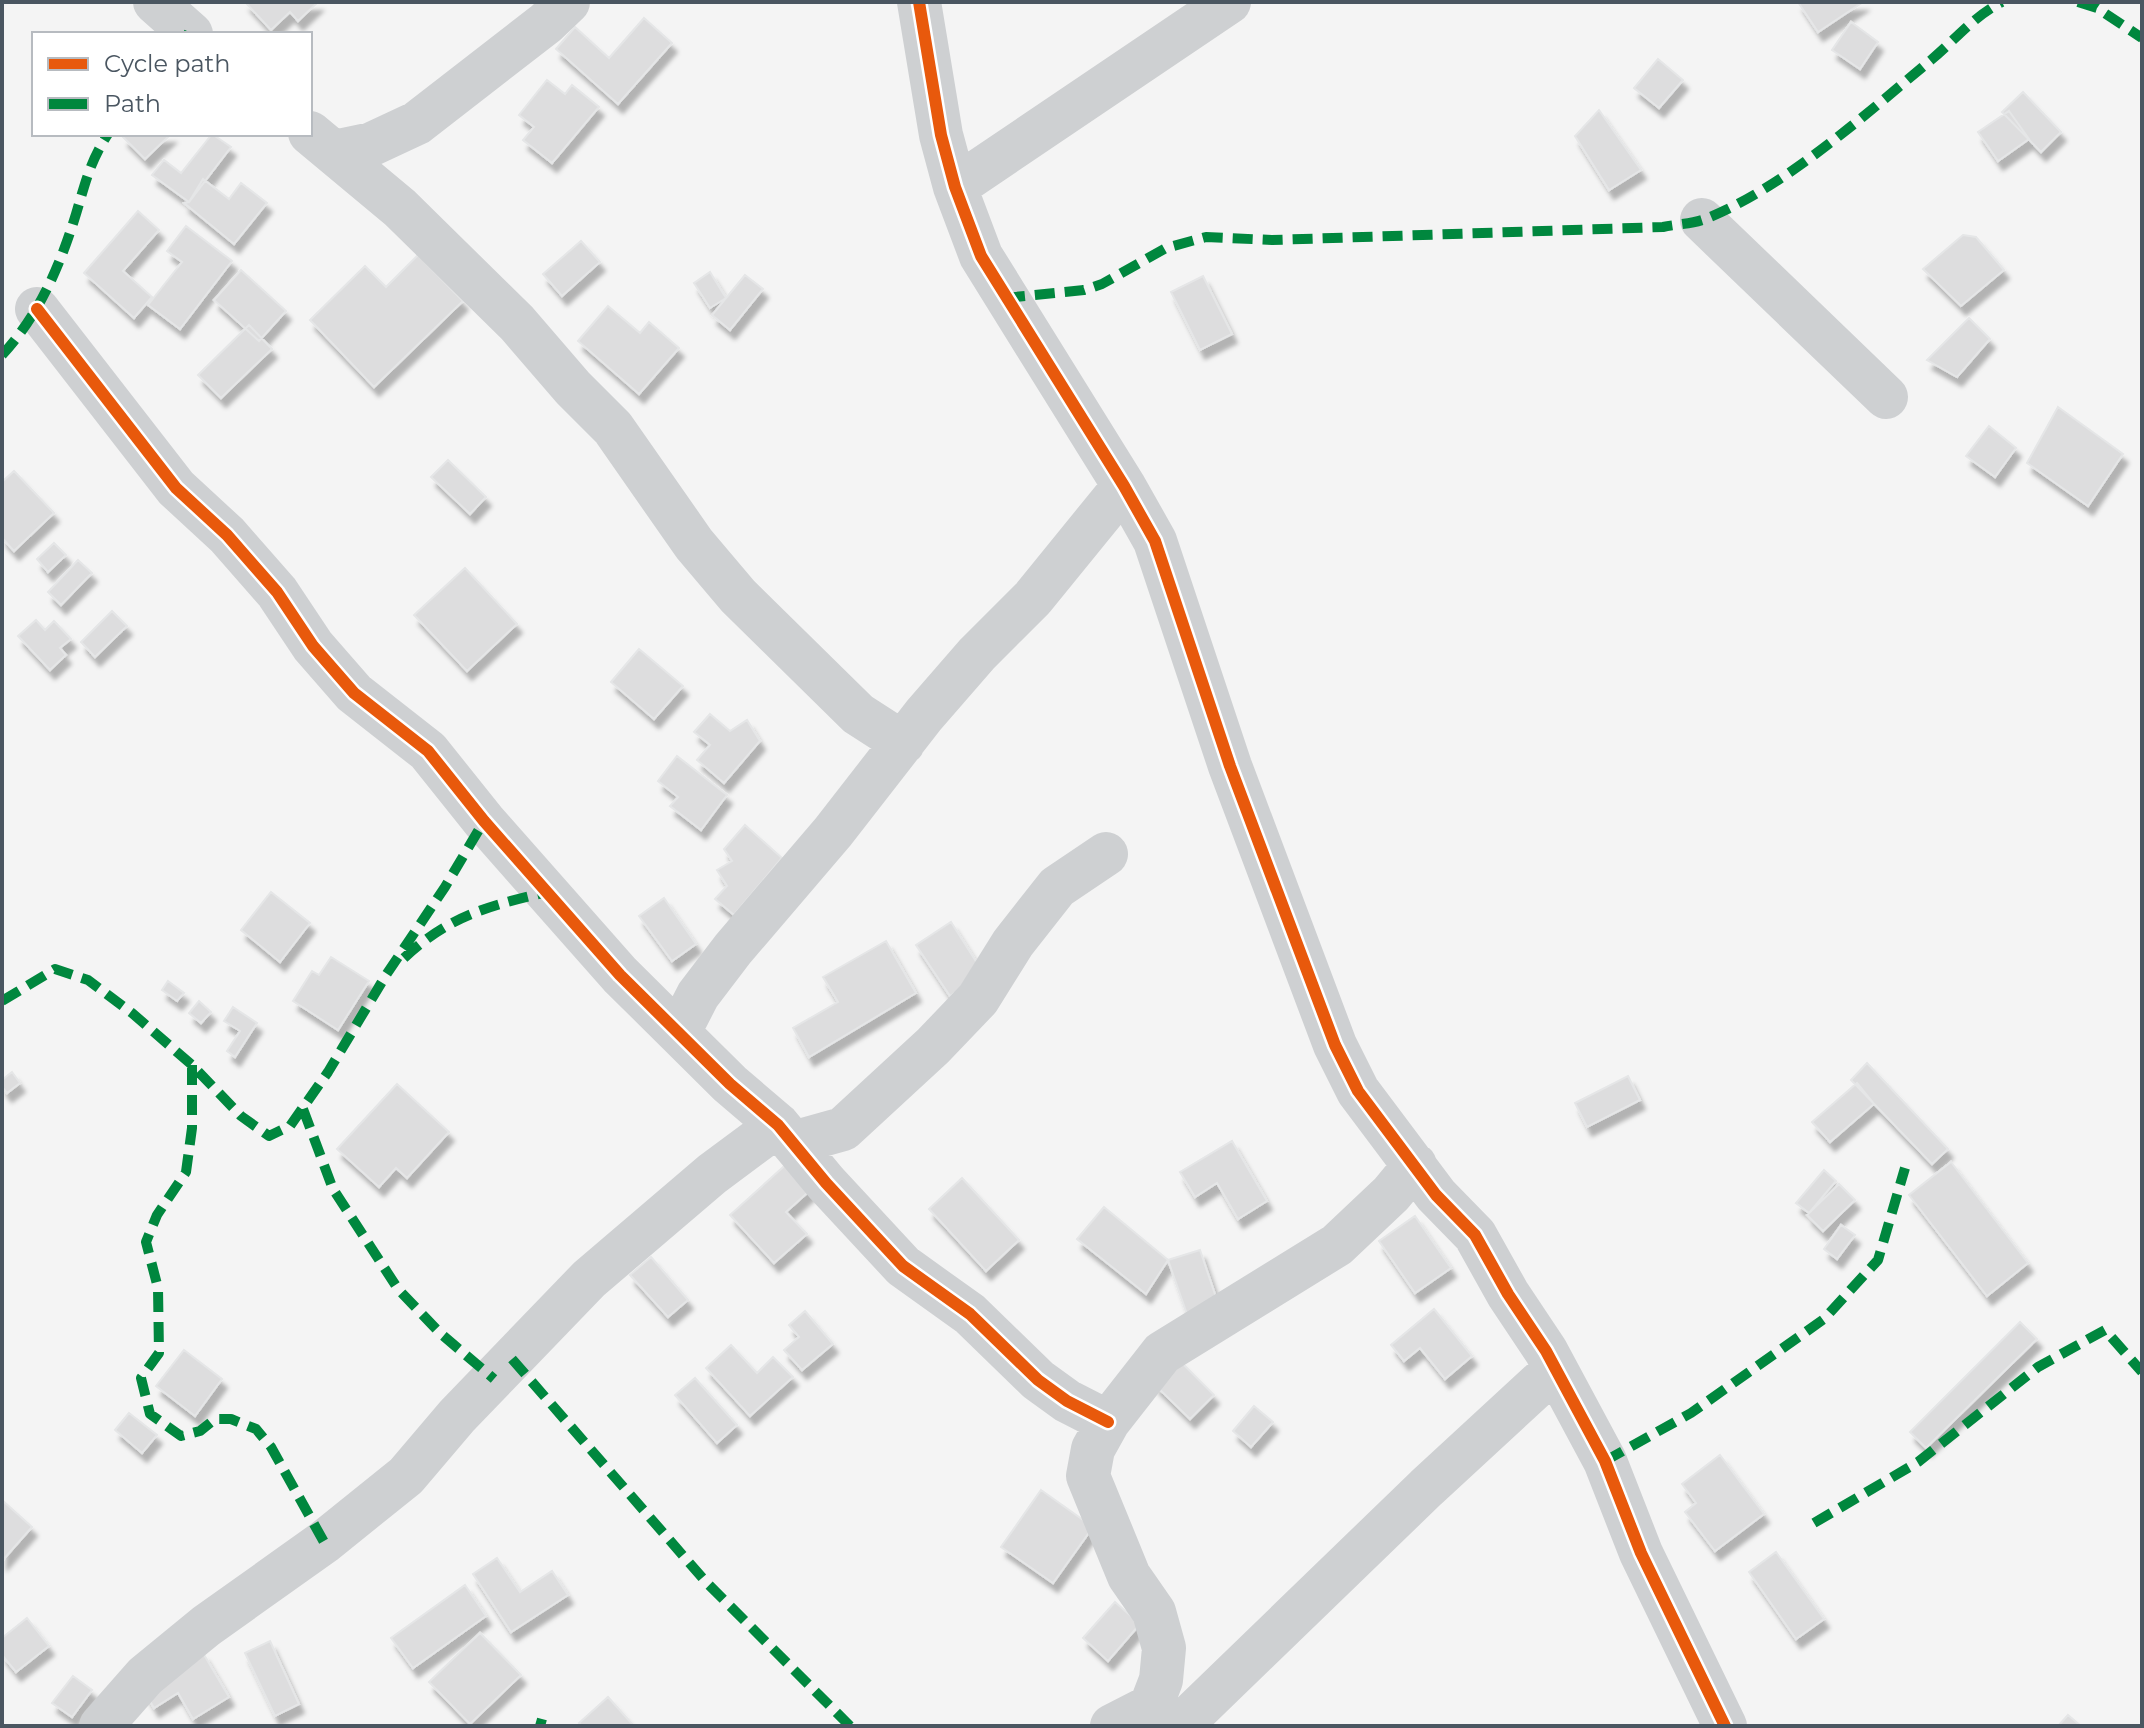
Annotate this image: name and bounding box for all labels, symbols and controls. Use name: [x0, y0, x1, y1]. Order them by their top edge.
legend: [32, 32, 312, 136]
text: Cycle path: [104, 49, 231, 78]
text: Path: [104, 89, 161, 118]

